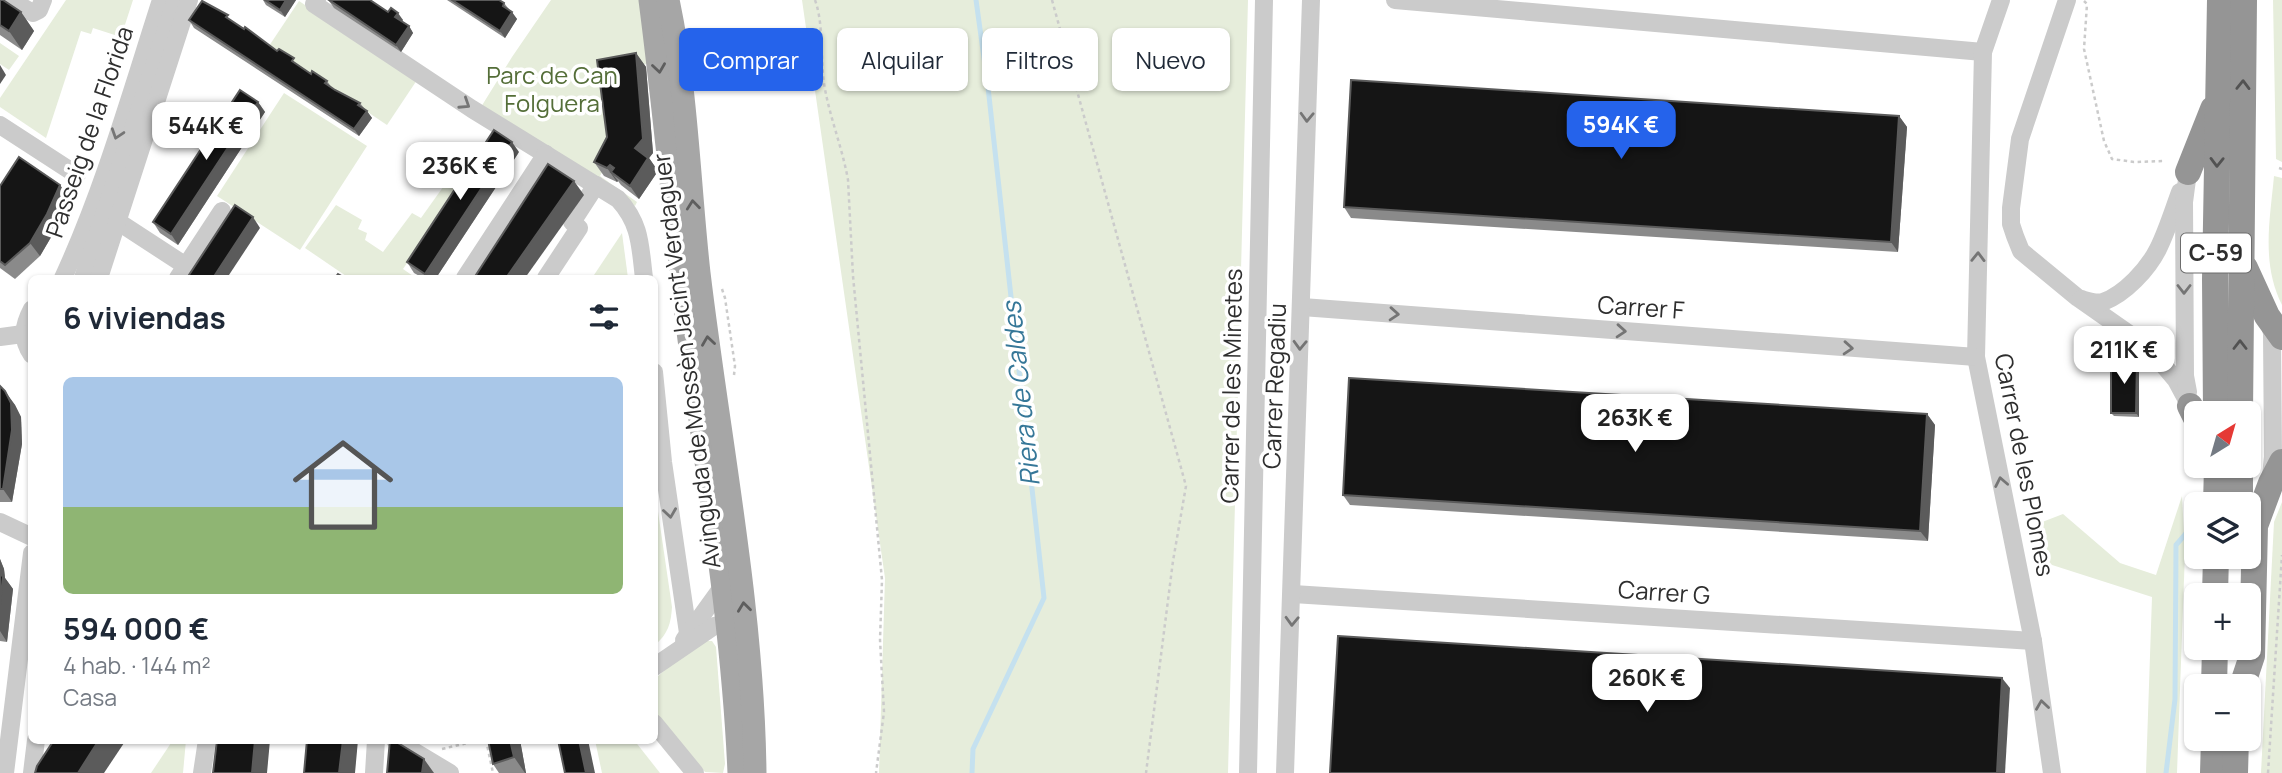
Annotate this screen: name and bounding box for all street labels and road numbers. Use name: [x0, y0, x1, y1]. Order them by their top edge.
street label: Passeig de la Florida: [37, 21, 140, 242]
street label: Avinguda de Mossèn Jacint Verdaguer: [644, 151, 727, 571]
road number: C-59: [2181, 234, 2251, 272]
street label: Carrer de les Minetes: [1212, 268, 1249, 504]
street label: Carrer F: [1596, 287, 1686, 326]
street label: Carrer Regadiu: [1254, 303, 1293, 469]
street label: Carrer de les Plomes: [1988, 350, 2063, 579]
street label: Carrer G: [1617, 572, 1711, 611]

